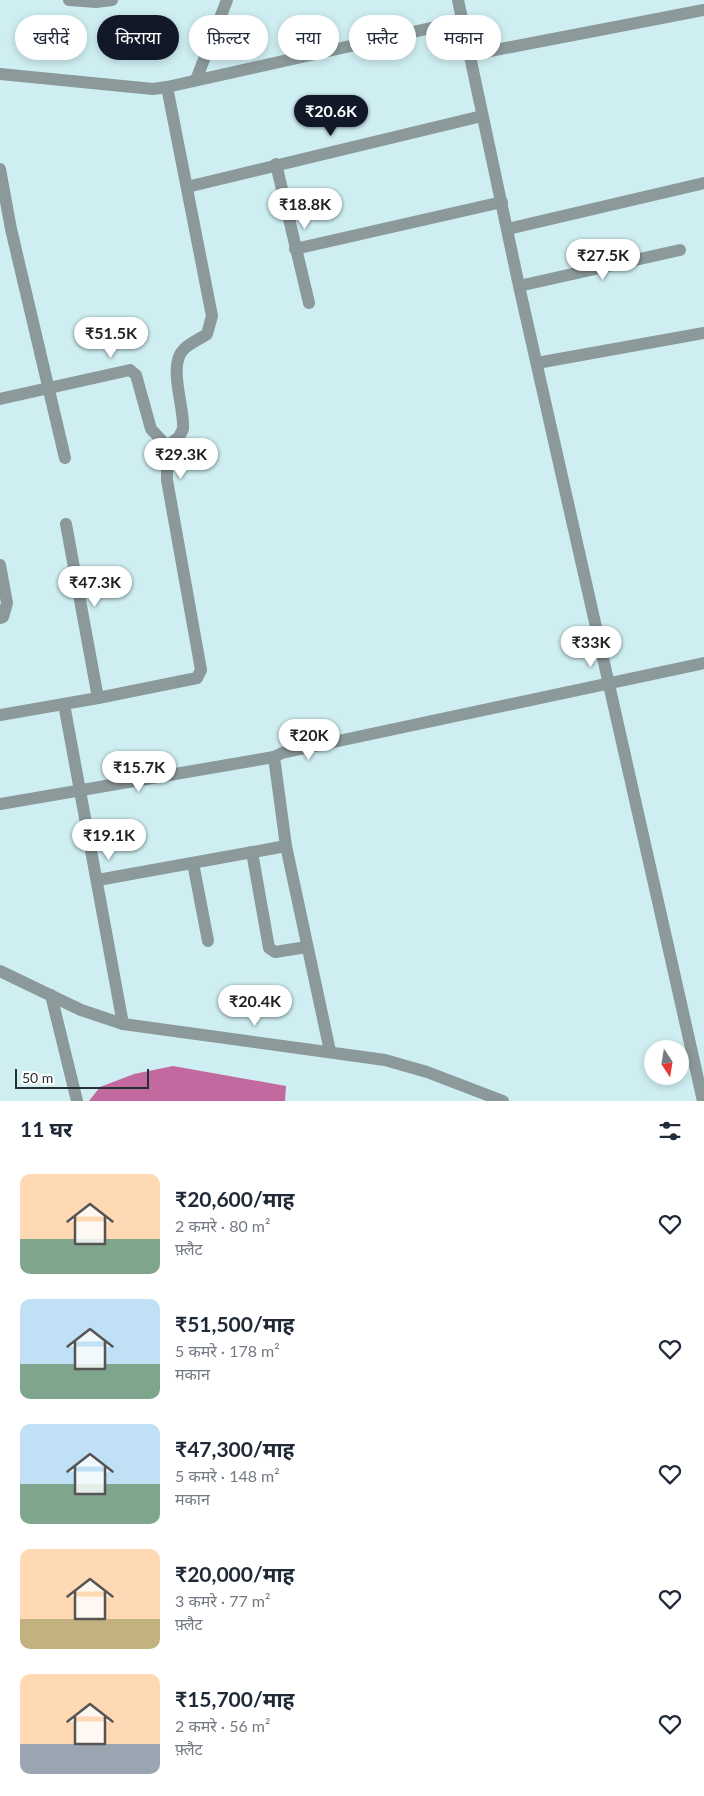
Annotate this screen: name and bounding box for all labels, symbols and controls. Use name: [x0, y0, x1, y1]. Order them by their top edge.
chip: खरीदें: [15, 15, 87, 60]
chip: किराया: [97, 15, 179, 60]
chip: फ़िल्टर: [189, 15, 268, 60]
chip: नया: [278, 15, 339, 60]
chip: फ़्लैट: [349, 15, 416, 60]
chip: मकान: [426, 15, 501, 60]
pin: ₹20.6K: [290, 94, 372, 137]
text: ₹20.6K: [305, 101, 357, 120]
pin: ₹18.8K: [264, 188, 346, 230]
text: ₹18.8K: [279, 194, 331, 213]
pin: ₹27.5K: [562, 238, 644, 281]
text: ₹27.5K: [577, 245, 629, 264]
pin: ₹51.5K: [70, 316, 152, 359]
text: ₹51.5K: [85, 323, 137, 342]
pin: ₹29.3K: [140, 438, 222, 480]
text: ₹29.3K: [155, 444, 207, 463]
pin: ₹47.3K: [54, 566, 136, 608]
text: ₹47.3K: [69, 572, 121, 591]
pin: ₹33K: [561, 626, 621, 668]
text: ₹33K: [572, 632, 610, 651]
pin: ₹20K: [279, 718, 339, 761]
text: ₹20K: [290, 725, 328, 744]
pin: ₹15.7K: [98, 750, 180, 793]
text: ₹15.7K: [113, 757, 165, 776]
pin: ₹19.1K: [68, 818, 150, 861]
text: ₹19.1K: [83, 825, 135, 844]
pin: ₹20.4K: [214, 984, 296, 1027]
text: ₹20.4K: [229, 991, 281, 1010]
north arrow: [644, 1040, 689, 1085]
map controls: [644, 1040, 689, 1085]
scale bar: [15, 1066, 149, 1089]
text: 50 m: [22, 1069, 53, 1086]
text: 11 घर: [20, 1116, 72, 1141]
icon: filters: [656, 1117, 684, 1145]
text: ₹20,600/माह: [175, 1186, 295, 1211]
icon: home: [60, 1194, 120, 1254]
icon: heart: [656, 1210, 684, 1238]
text: 2 कमरे · 80 m²: [175, 1216, 270, 1235]
text: फ़्लैट: [175, 1239, 203, 1258]
text: ₹51,500/माह: [175, 1311, 295, 1336]
icon: home: [60, 1319, 120, 1379]
icon: heart: [656, 1335, 684, 1363]
text: 5 कमरे · 178 m²: [175, 1341, 280, 1360]
text: मकान: [175, 1364, 210, 1383]
text: ₹47,300/माह: [175, 1436, 295, 1461]
icon: home: [60, 1444, 120, 1504]
icon: heart: [656, 1460, 684, 1488]
text: 5 कमरे · 148 m²: [175, 1466, 280, 1485]
text: मकान: [175, 1489, 210, 1508]
text: ₹20,000/माह: [175, 1561, 295, 1586]
icon: home: [60, 1569, 120, 1629]
icon: heart: [656, 1585, 684, 1613]
text: 3 कमरे · 77 m²: [175, 1591, 270, 1610]
text: फ़्लैट: [175, 1614, 203, 1633]
text: ₹15,700/माह: [175, 1686, 295, 1711]
icon: home: [60, 1694, 120, 1754]
icon: heart: [656, 1710, 684, 1738]
text: 2 कमरे · 56 m²: [175, 1716, 270, 1735]
text: फ़्लैट: [175, 1739, 203, 1758]

